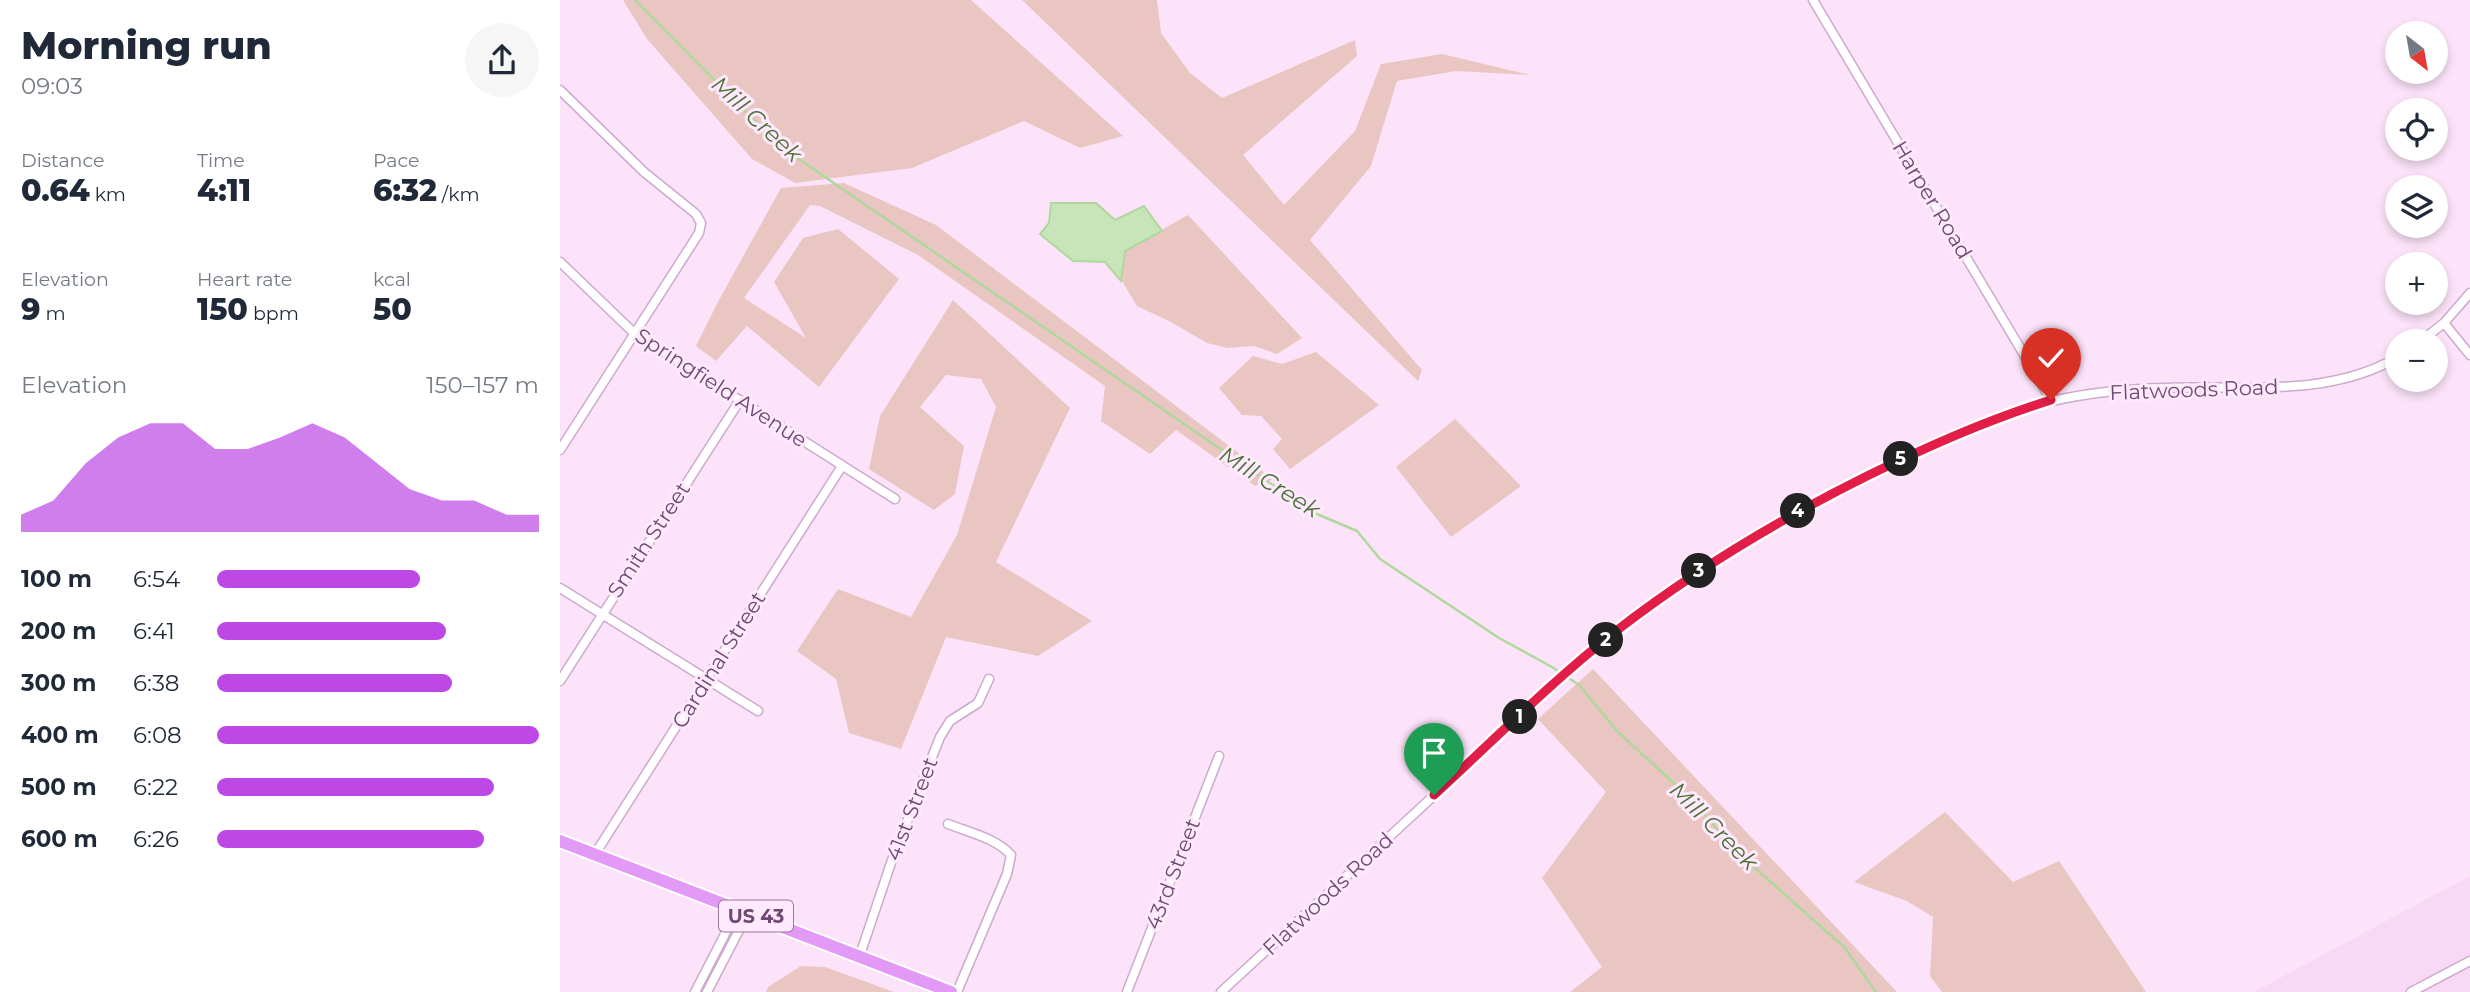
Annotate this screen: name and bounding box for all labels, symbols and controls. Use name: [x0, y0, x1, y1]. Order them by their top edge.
north arrow: [2385, 21, 2448, 84]
map controls: [2385, 21, 2448, 392]
text: Morning run: [21, 22, 272, 69]
button: share: [465, 23, 539, 97]
water label: Mill Creek: [706, 70, 809, 169]
text: 09:03: [21, 72, 83, 100]
button: locate: [2385, 98, 2448, 161]
street label: Harper Road: [1887, 136, 1978, 263]
text: Distance: [21, 149, 104, 172]
text: Time: [197, 149, 245, 172]
text: Pace: [373, 149, 420, 172]
text: 0.64: [21, 172, 90, 209]
text: 4:11: [197, 172, 251, 209]
text: 6:32: [373, 172, 437, 209]
button: layers: [2385, 175, 2448, 238]
text: km: [90, 183, 126, 206]
text: /km: [437, 183, 480, 206]
button: +: [2385, 252, 2448, 315]
text: Elevation: [21, 268, 109, 291]
text: Heart rate: [197, 268, 292, 291]
text: kcal: [373, 268, 411, 291]
text: 9: [21, 291, 40, 328]
text: 150: [197, 291, 248, 328]
text: 50: [373, 291, 412, 328]
text: m: [40, 302, 66, 325]
text: bpm: [248, 302, 299, 325]
street label: Springfield Avenue: [631, 323, 812, 452]
pin: [2021, 328, 2081, 400]
button: −: [2385, 329, 2448, 392]
icon: check: [2032, 339, 2070, 377]
text: Elevation: [21, 371, 127, 399]
text: 150–157 m: [426, 371, 539, 399]
street label: Flatwoods Road: [2109, 374, 2279, 405]
water label: Mill Creek: [1214, 440, 1327, 525]
pin: 5: [1884, 442, 1918, 476]
text: 5: [1895, 447, 1906, 470]
street label: Smith Street: [602, 477, 695, 602]
pin: 4: [1780, 494, 1816, 528]
text: 4: [1791, 499, 1804, 522]
pin: 3: [1682, 554, 1716, 588]
text: 3: [1693, 559, 1704, 582]
text: 100 m: [21, 565, 92, 593]
text: 6:54: [133, 565, 180, 593]
street label: Cardinal Street: [667, 587, 771, 733]
text: 200 m: [21, 617, 96, 645]
text: 6:41: [133, 617, 175, 645]
pin: 2: [1588, 622, 1624, 658]
text: 2: [1600, 628, 1611, 651]
text: 300 m: [21, 669, 97, 697]
text: 6:38: [133, 669, 180, 697]
pin: 1: [1502, 700, 1538, 734]
text: 1: [1516, 705, 1523, 728]
text: 400 m: [21, 721, 99, 749]
text: 6:08: [133, 721, 182, 749]
pin: [1404, 723, 1464, 795]
icon: arrive: [1415, 734, 1453, 772]
street label: 41st Street: [880, 754, 943, 864]
text: 500 m: [21, 773, 97, 801]
text: 6:22: [133, 773, 178, 801]
water label: Mill Creek: [1664, 776, 1765, 877]
street label: 43rd Street: [1140, 815, 1205, 933]
text: 600 m: [21, 825, 98, 853]
text: 6:26: [133, 825, 179, 853]
street label: Flatwoods Road: [1257, 827, 1398, 960]
road number: US 43: [719, 900, 793, 932]

